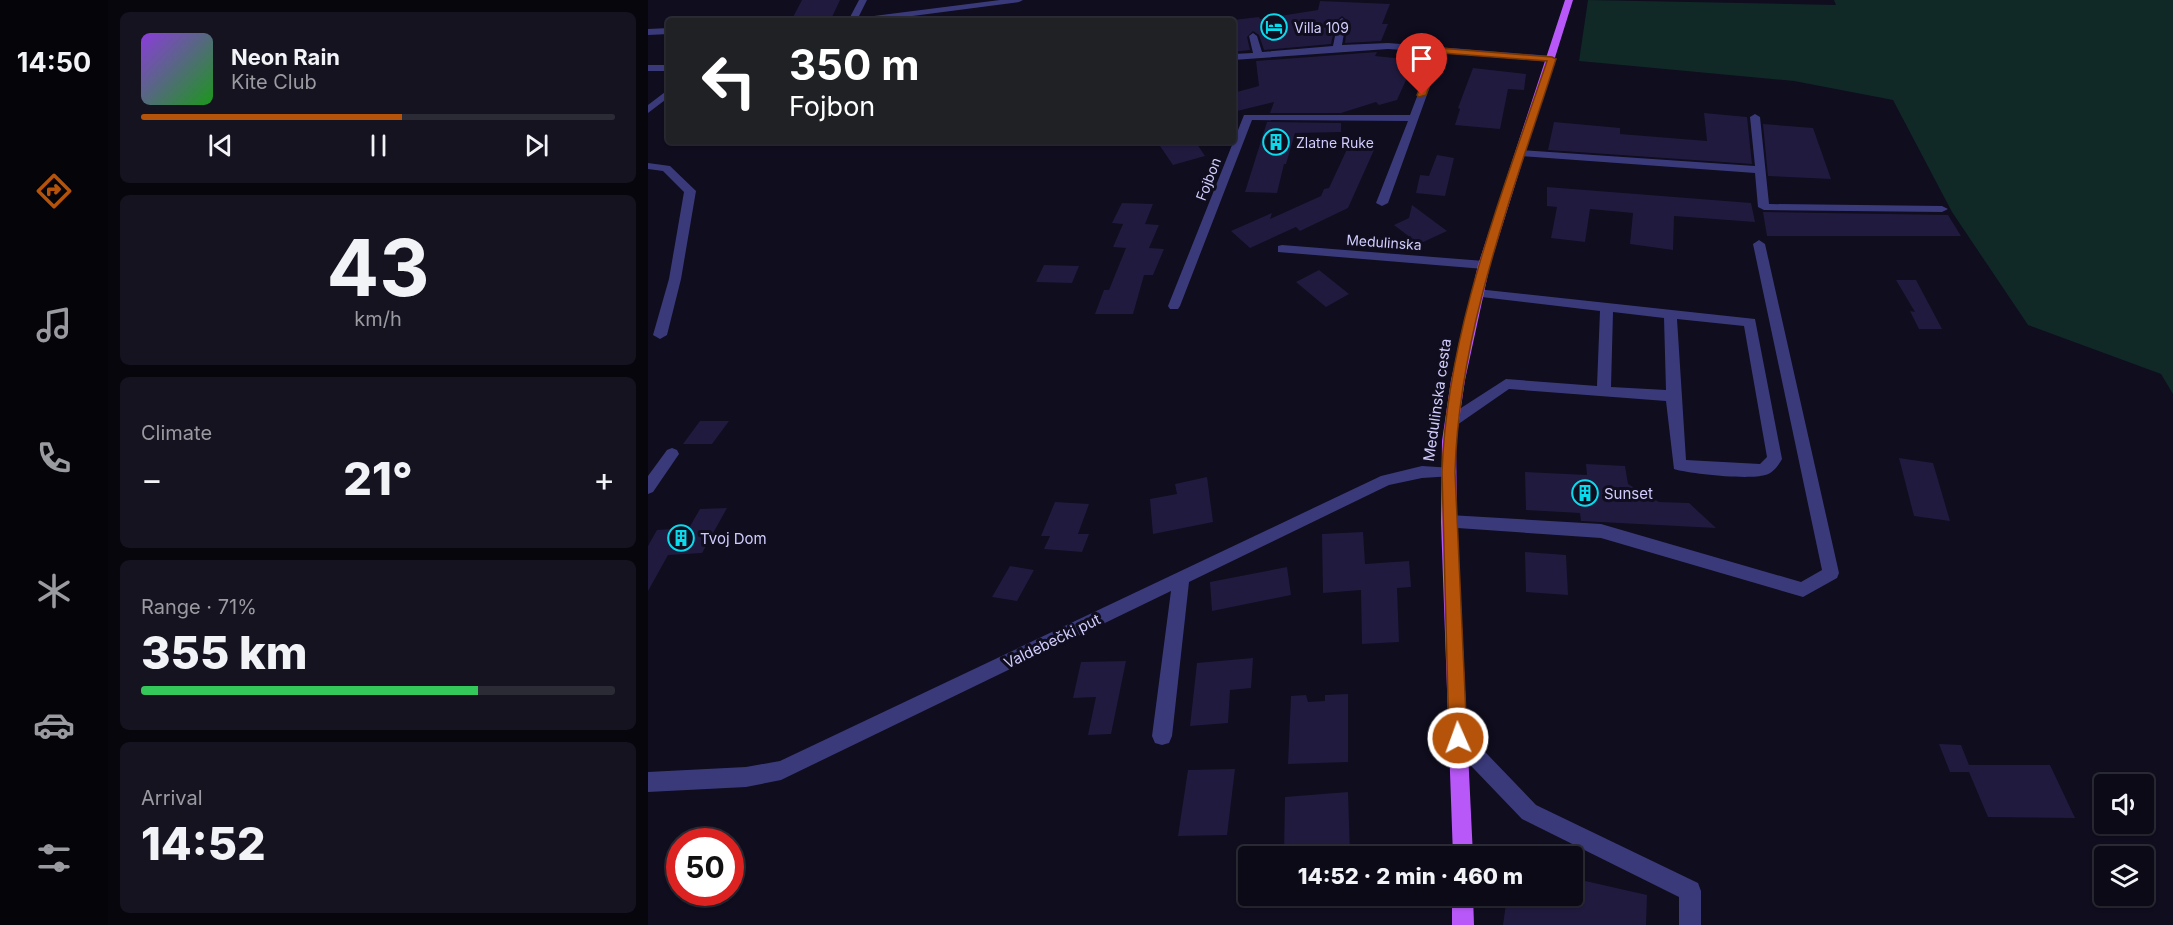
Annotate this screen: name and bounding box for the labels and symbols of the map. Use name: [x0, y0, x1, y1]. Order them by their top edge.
hotel icon: Villa 109: [1259, 12, 1289, 42]
place label: Villa 109: [1294, 19, 1349, 36]
pin: [1396, 33, 1447, 95]
building icon: Zlatne Ruke: [1261, 127, 1291, 157]
place label: Zlatne Ruke: [1296, 134, 1374, 151]
street label: Fojbon: [1192, 155, 1224, 203]
street label: Medulinska: [1346, 231, 1422, 253]
street label: Medulinska cesta: [1419, 337, 1455, 463]
building icon: Sunset: [1570, 478, 1600, 508]
place label: Sunset: [1604, 484, 1653, 503]
building icon: Tvoj Dom: [666, 523, 696, 553]
place label: Tvoj Dom: [700, 529, 767, 548]
street label: Valdebečki put: [1001, 609, 1103, 673]
position arrow: [1426, 706, 1490, 770]
speed limit sign: 50: [666, 828, 744, 906]

